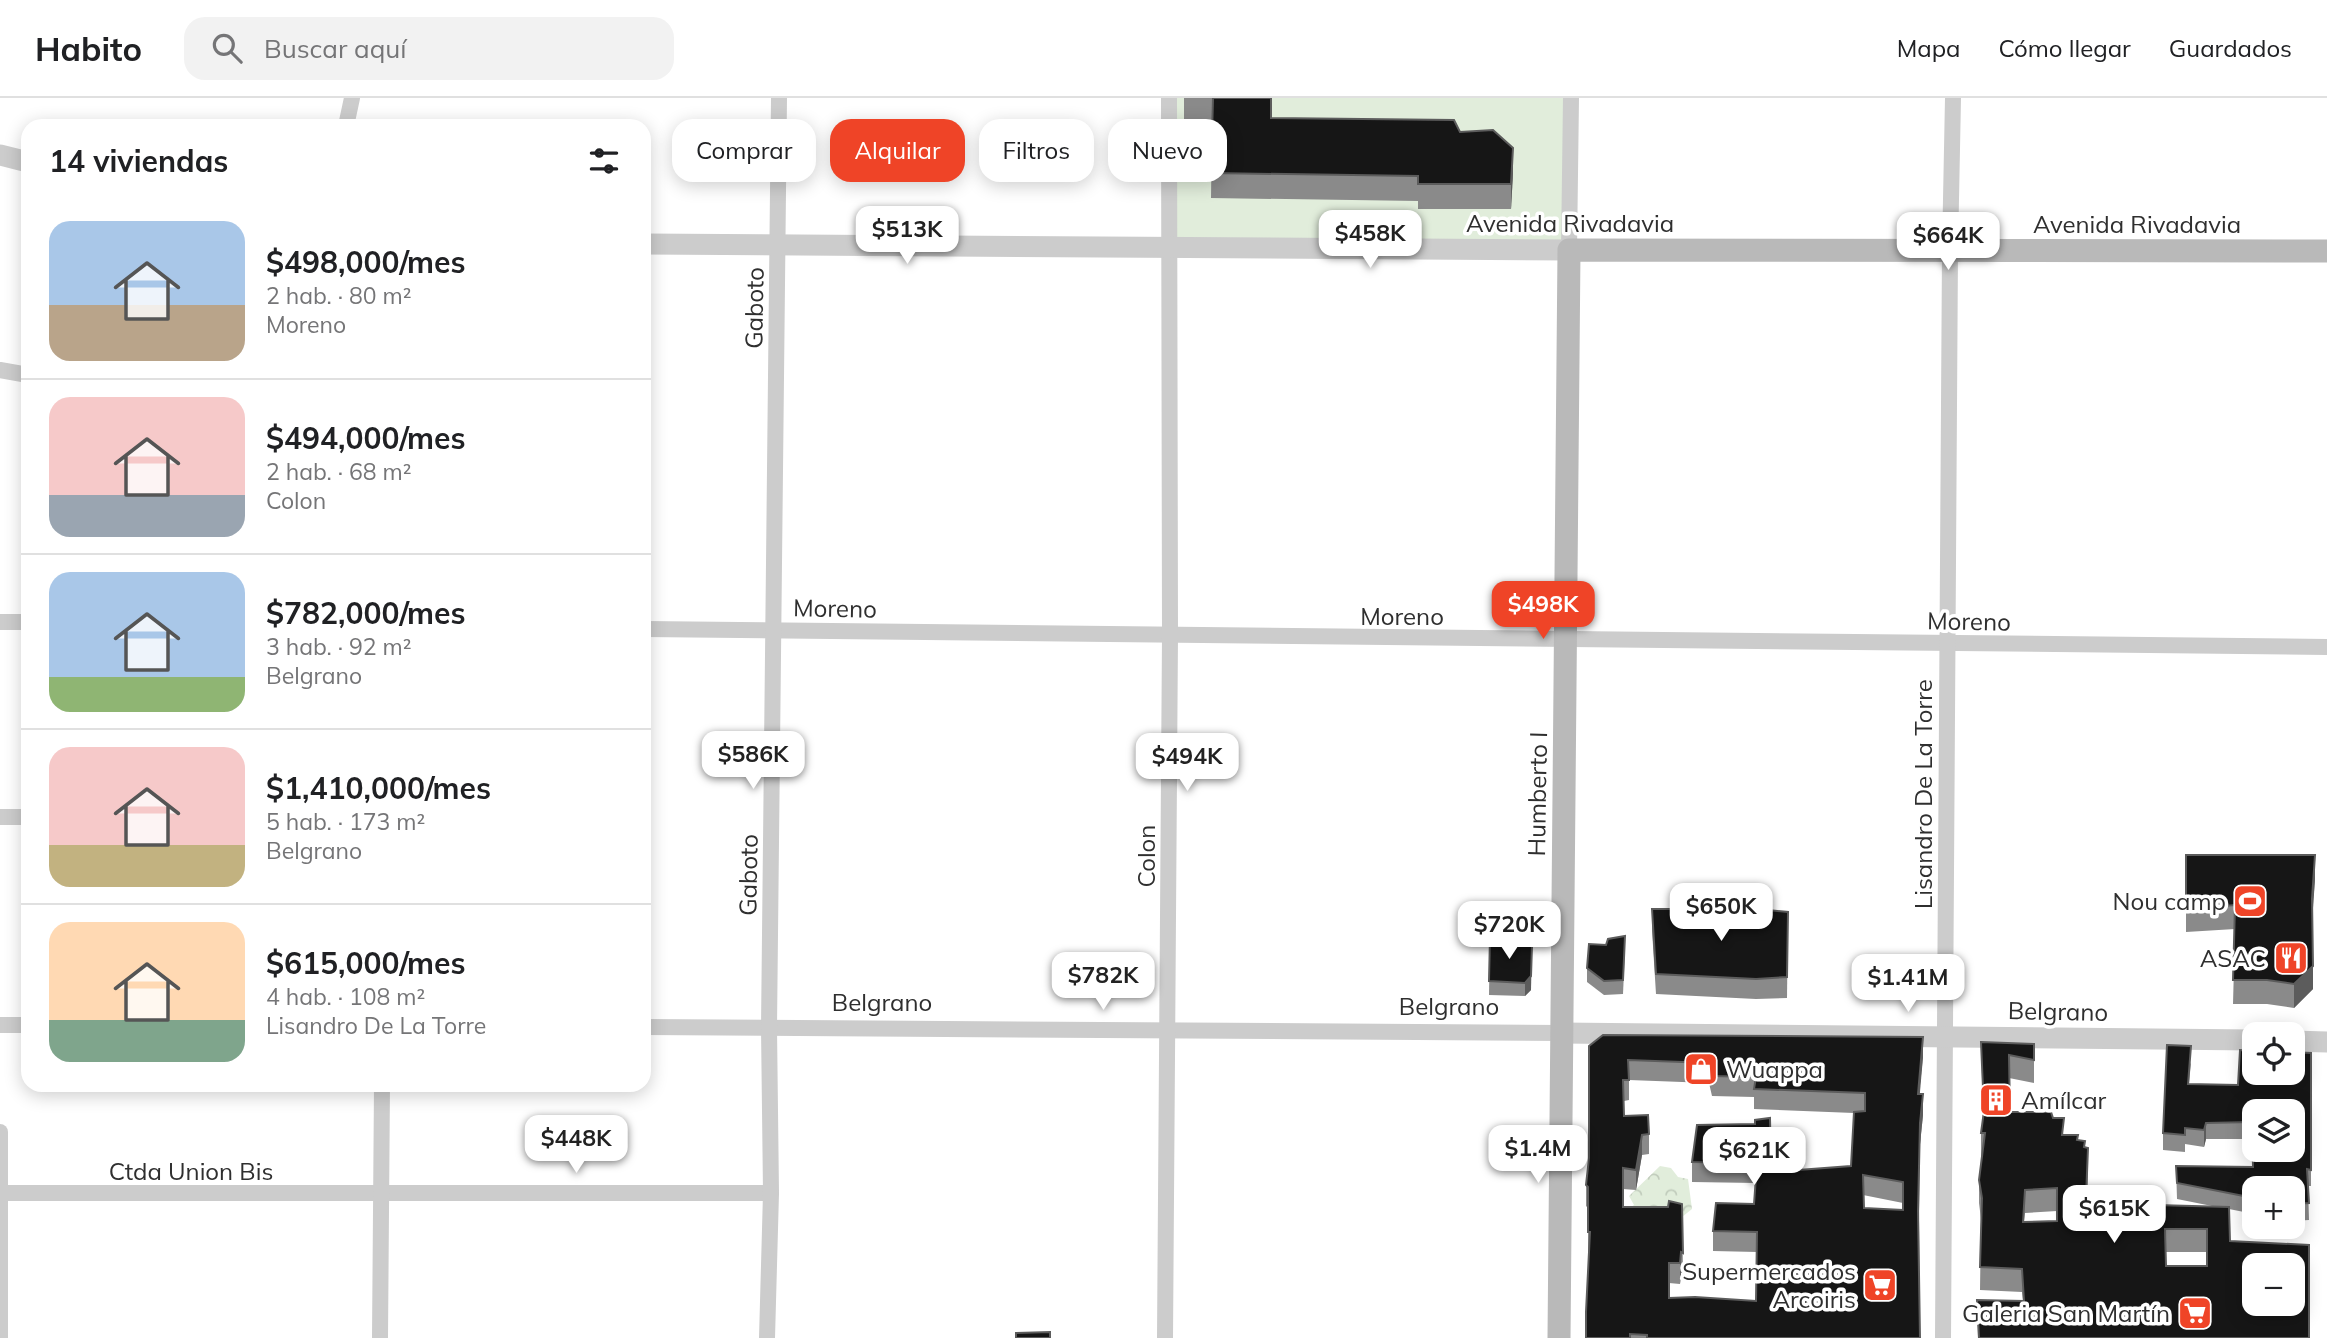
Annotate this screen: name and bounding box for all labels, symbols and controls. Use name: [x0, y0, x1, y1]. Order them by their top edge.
search box: [184, 17, 674, 80]
text: Habito: [35, 28, 142, 69]
icon: search: [208, 29, 246, 67]
text: Buscar aquí: [264, 32, 407, 65]
text: Mapa: [1897, 33, 1960, 63]
text: Cómo llegar: [1998, 33, 2131, 63]
text: Guardados: [2169, 33, 2292, 63]
chip: Comprar: [672, 119, 816, 182]
chip: Alquilar: [830, 119, 965, 182]
chip: Filtros: [979, 119, 1094, 182]
chip: Nuevo: [1108, 119, 1227, 182]
text: 14 viviendas: [49, 142, 228, 180]
icon: filters: [585, 142, 623, 180]
pin: $513K: [858, 206, 956, 266]
street label: Avenida Rivadavia: [1466, 208, 1674, 238]
street label: Avenida Rivadavia: [2033, 209, 2241, 239]
pin: $458K: [1321, 211, 1419, 270]
pin: $664K: [1899, 212, 1997, 272]
text: $513K: [872, 214, 942, 243]
text: $458K: [1335, 218, 1405, 247]
text: $664K: [1913, 220, 1983, 249]
text: $498,000/mes: [266, 243, 466, 281]
icon: home: [105, 249, 189, 333]
street label: Gaboto: [738, 267, 770, 349]
text: 2 hab. · 80 m²: [266, 281, 411, 310]
text: Moreno: [266, 310, 346, 339]
text: $494,000/mes: [266, 419, 466, 457]
icon: home: [105, 425, 189, 509]
text: 2 hab. · 68 m²: [266, 457, 411, 486]
text: Colon: [266, 486, 326, 515]
pin: $498K: [1494, 582, 1592, 641]
text: $498K: [1508, 589, 1578, 618]
street label: Moreno: [793, 592, 877, 624]
text: $782,000/mes: [266, 594, 466, 632]
icon: home: [105, 600, 189, 684]
street label: Moreno: [1360, 601, 1444, 631]
street label: Moreno: [1927, 605, 2011, 637]
text: 3 hab. · 92 m²: [266, 632, 411, 661]
text: Belgrano: [266, 661, 362, 690]
street label: Lisandro De La Torre: [1908, 679, 1938, 909]
street label: Humberto I: [1521, 731, 1553, 857]
pin: $586K: [704, 732, 802, 791]
pin: $494K: [1138, 734, 1236, 793]
text: $586K: [718, 739, 788, 768]
text: $494K: [1152, 741, 1222, 770]
text: $1,410,000/mes: [266, 769, 491, 807]
icon: home: [105, 775, 189, 859]
text: 5 hab. · 173 m²: [266, 807, 425, 836]
street label: Colon: [1131, 825, 1161, 887]
street label: Gaboto: [732, 834, 764, 916]
text: Belgrano: [266, 836, 362, 865]
sports icon: Nou camp: [2231, 882, 2269, 920]
pin: $650K: [1672, 884, 1770, 943]
place label: Nou camp: [2113, 886, 2226, 916]
text: $650K: [1686, 891, 1756, 920]
pin: $720K: [1460, 902, 1558, 961]
text: $720K: [1474, 909, 1544, 938]
restaurant icon: ASAC: [2272, 939, 2310, 977]
place label: ASAC: [2200, 943, 2266, 973]
text: $615,000/mes: [266, 944, 466, 982]
icon: home: [105, 950, 189, 1034]
pin: $782K: [1054, 953, 1152, 1012]
pin: $1.41M: [1851, 954, 1965, 1014]
text: $782K: [1068, 960, 1138, 989]
text: $1.41M: [1868, 962, 1948, 991]
text: 4 hab. · 108 m²: [266, 982, 425, 1011]
street label: Belgrano: [832, 987, 932, 1017]
street label: Belgrano: [1399, 991, 1499, 1021]
street label: Belgrano: [2008, 995, 2108, 1027]
text: Lisandro De La Torre: [266, 1011, 486, 1040]
map controls: [2242, 1022, 2305, 1316]
button: locate: [2242, 1022, 2305, 1085]
shop icon: Wuappa: [1682, 1050, 1720, 1088]
place label: Wuappa: [1726, 1054, 1823, 1084]
building icon: Amílcar: [1977, 1081, 2015, 1119]
place label: Amílcar: [2021, 1085, 2107, 1115]
button: layers: [2242, 1099, 2305, 1162]
pin: $448K: [527, 1116, 625, 1175]
text: $448K: [541, 1123, 611, 1152]
pin: $1.4M: [1489, 1126, 1587, 1185]
pin: $621K: [1705, 1128, 1803, 1187]
text: $1.4M: [1504, 1133, 1572, 1162]
text: $621K: [1719, 1135, 1789, 1164]
street label: Ctda Union Bis: [109, 1156, 273, 1186]
button: +: [2242, 1176, 2305, 1239]
pin: $615K: [2065, 1186, 2163, 1245]
text: $615K: [2079, 1193, 2149, 1222]
button: −: [2242, 1253, 2305, 1316]
place label: Supermercados Arcoiris: [1682, 1256, 1856, 1314]
supermarket icon: Supermercados Arcoiris: [1861, 1266, 1899, 1304]
supermarket icon: Galeria San Martín: [2176, 1294, 2214, 1332]
place label: Galeria San Martín: [1962, 1298, 2170, 1328]

